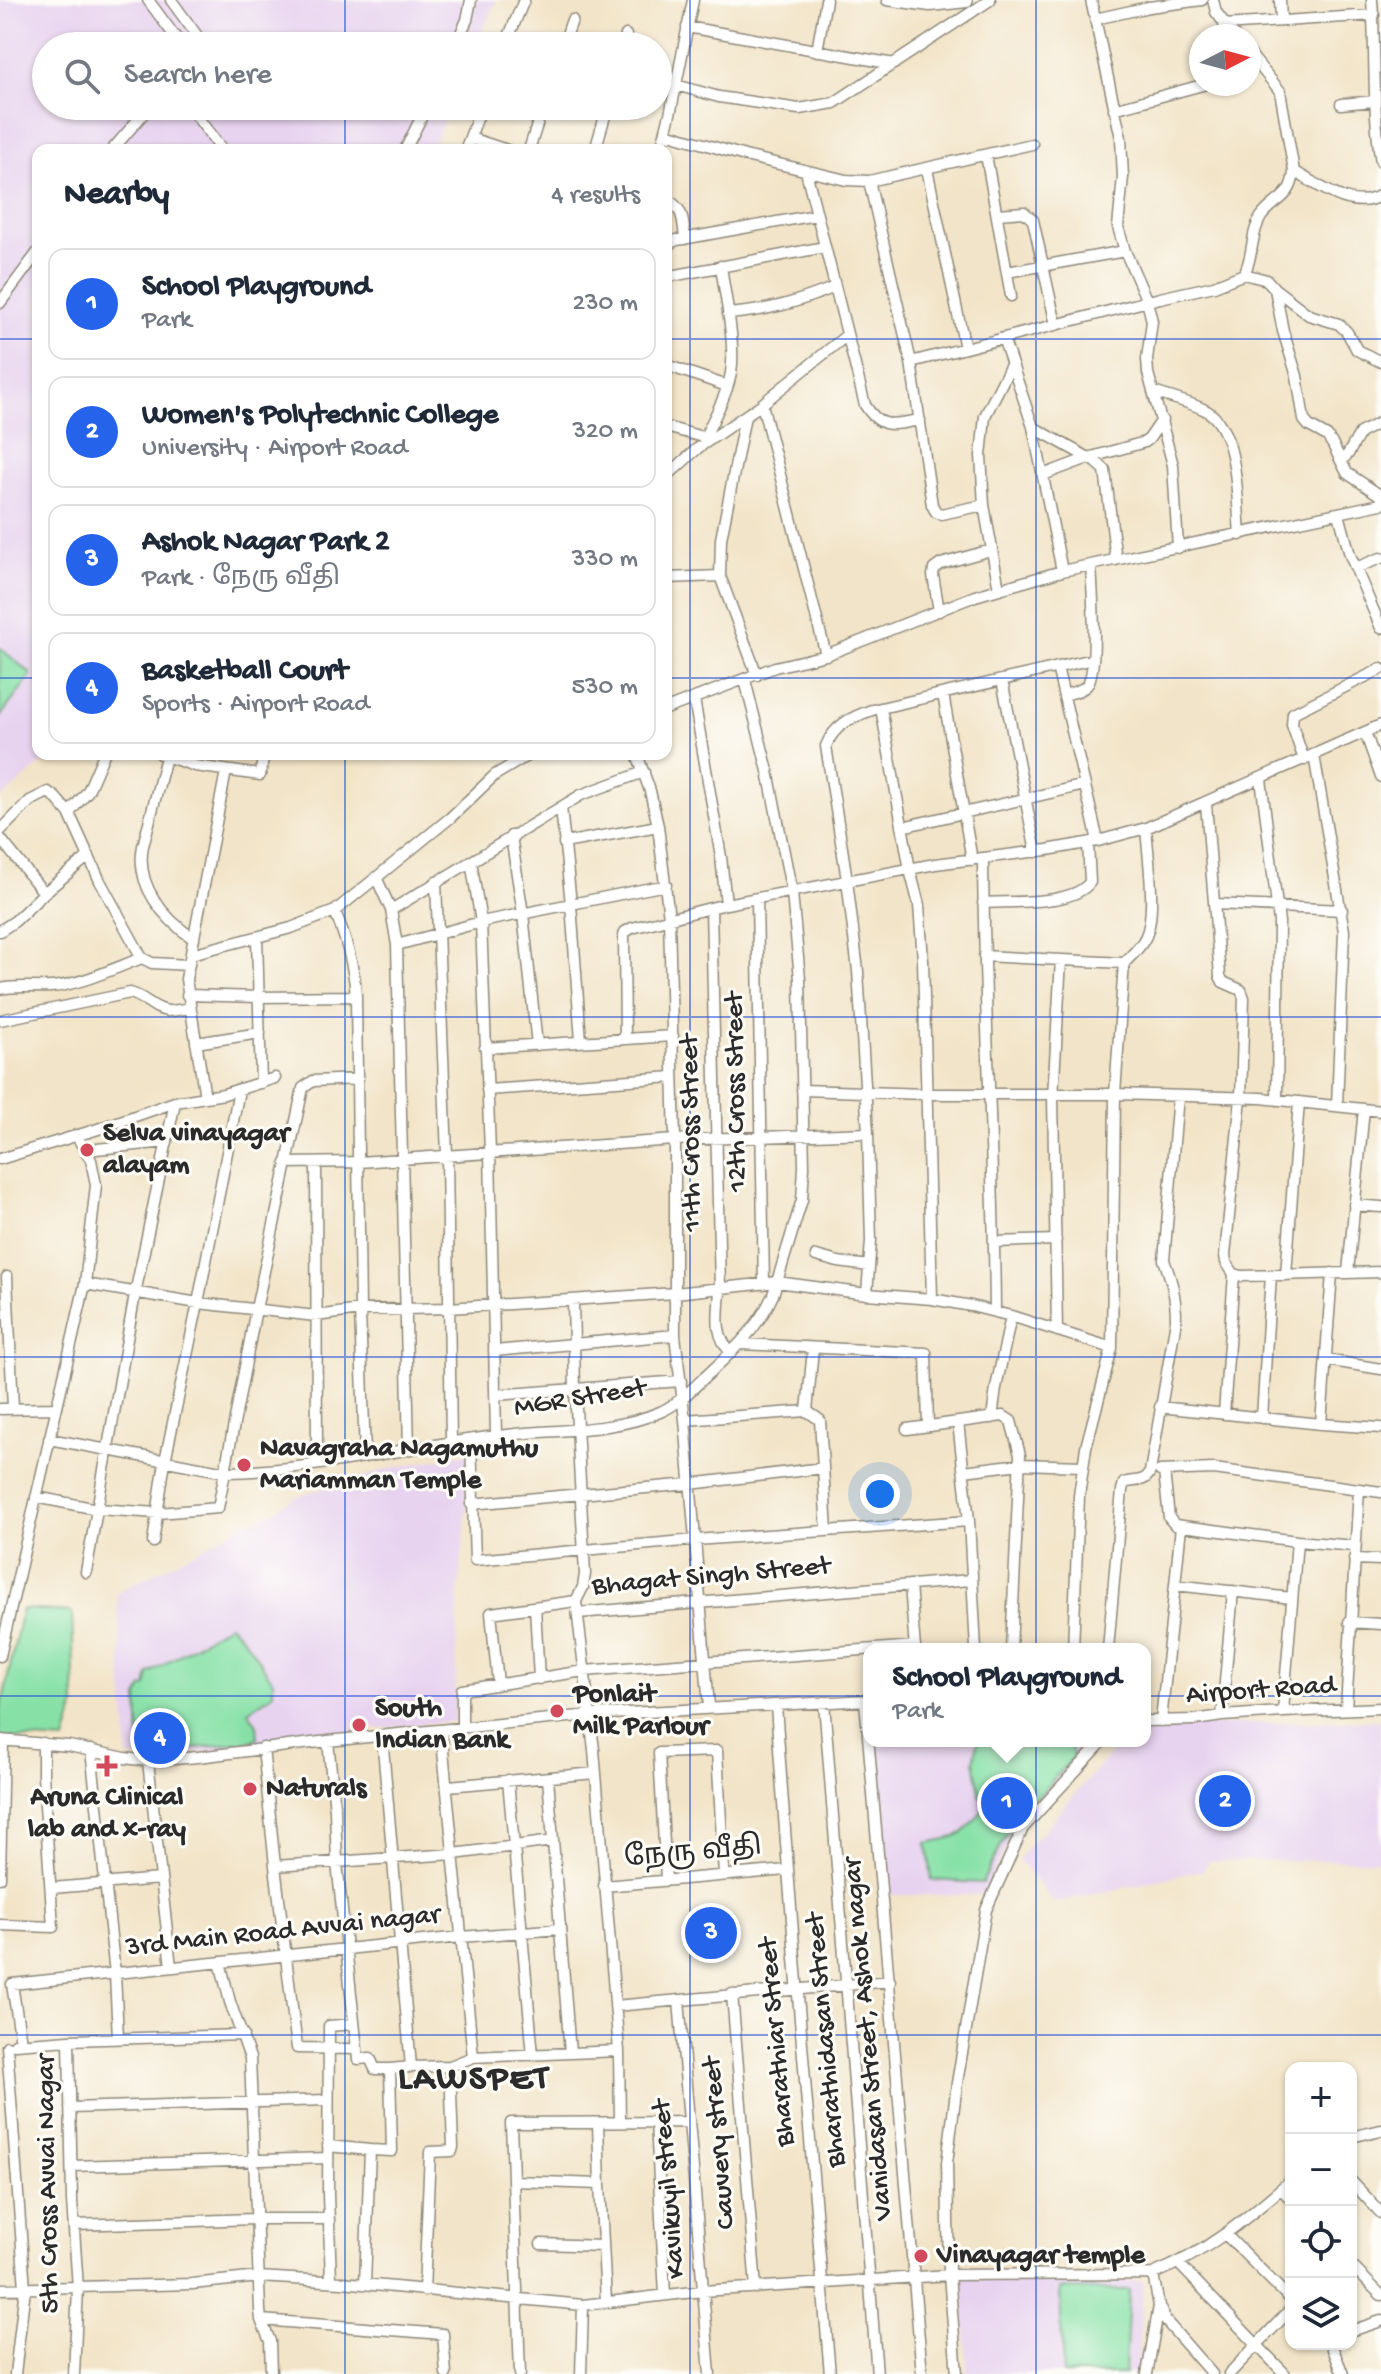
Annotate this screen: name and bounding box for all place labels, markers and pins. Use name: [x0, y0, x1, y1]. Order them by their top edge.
place label: Selva vinayagar alayam: [102, 1118, 292, 1183]
marker: Selva vinayagar alayam: [78, 1141, 96, 1159]
place label: Navagraha Nagamuthu Mariamman Temple: [260, 1433, 539, 1498]
marker: Navagraha Nagamuthu Mariamman Temple: [235, 1456, 253, 1474]
place label: Ponlait Milk Parlour: [571, 1679, 712, 1744]
place label: South Indian Bank: [375, 1693, 512, 1758]
marker: Ponlait Milk Parlour: [548, 1702, 566, 1720]
pin: 4: [134, 1708, 186, 1768]
marker: South Indian Bank: [350, 1716, 368, 1734]
marker: Aruna Clinical lab and x-ray: [96, 1755, 118, 1777]
pin: 2: [1199, 1771, 1251, 1831]
place label: Naturals: [266, 1773, 368, 1806]
pin: 1: [981, 1773, 1033, 1833]
marker: Naturals: [241, 1780, 259, 1798]
place label: Aruna Clinical lab and x-ray: [27, 1782, 186, 1847]
pin: 3: [685, 1903, 737, 1963]
place label: Vinayagar temple: [935, 2240, 1147, 2273]
marker: Vinayagar temple: [912, 2247, 930, 2265]

